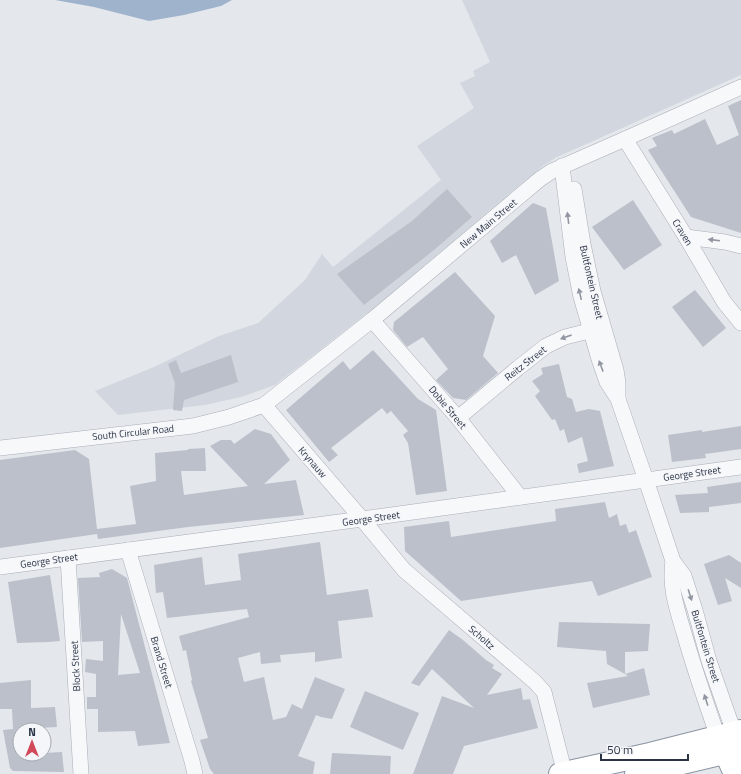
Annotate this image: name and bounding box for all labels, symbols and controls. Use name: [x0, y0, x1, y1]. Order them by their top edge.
street label: New Main Street: [457, 195, 521, 252]
one-way arrow: [565, 212, 571, 224]
street label: Craven: [669, 216, 696, 249]
one-way arrow: [708, 237, 720, 243]
street label: Bultfontein Street: [576, 244, 607, 321]
one-way arrow: [577, 288, 583, 300]
one-way arrow: [559, 334, 571, 340]
street label: Reitz Street: [501, 342, 550, 384]
one-way arrow: [598, 360, 604, 372]
street label: Dobie Street: [425, 382, 470, 433]
street label: South Circular Road: [91, 421, 175, 444]
street label: Krynauw: [295, 443, 331, 482]
street label: George Street: [662, 462, 722, 485]
street label: George Street: [341, 507, 401, 530]
street label: George Street: [19, 549, 79, 572]
one-way arrow: [687, 590, 693, 602]
street label: Bultfontein Street: [687, 608, 724, 685]
street label: Scholtz: [465, 622, 499, 653]
street label: Brand Street: [147, 634, 177, 690]
street label: Block Street: [67, 640, 84, 692]
one-way arrow: [703, 694, 709, 706]
north arrow: [12, 722, 52, 762]
text: N: [28, 724, 36, 740]
scale bar: [601, 736, 688, 762]
text: 50 m: [607, 740, 633, 759]

